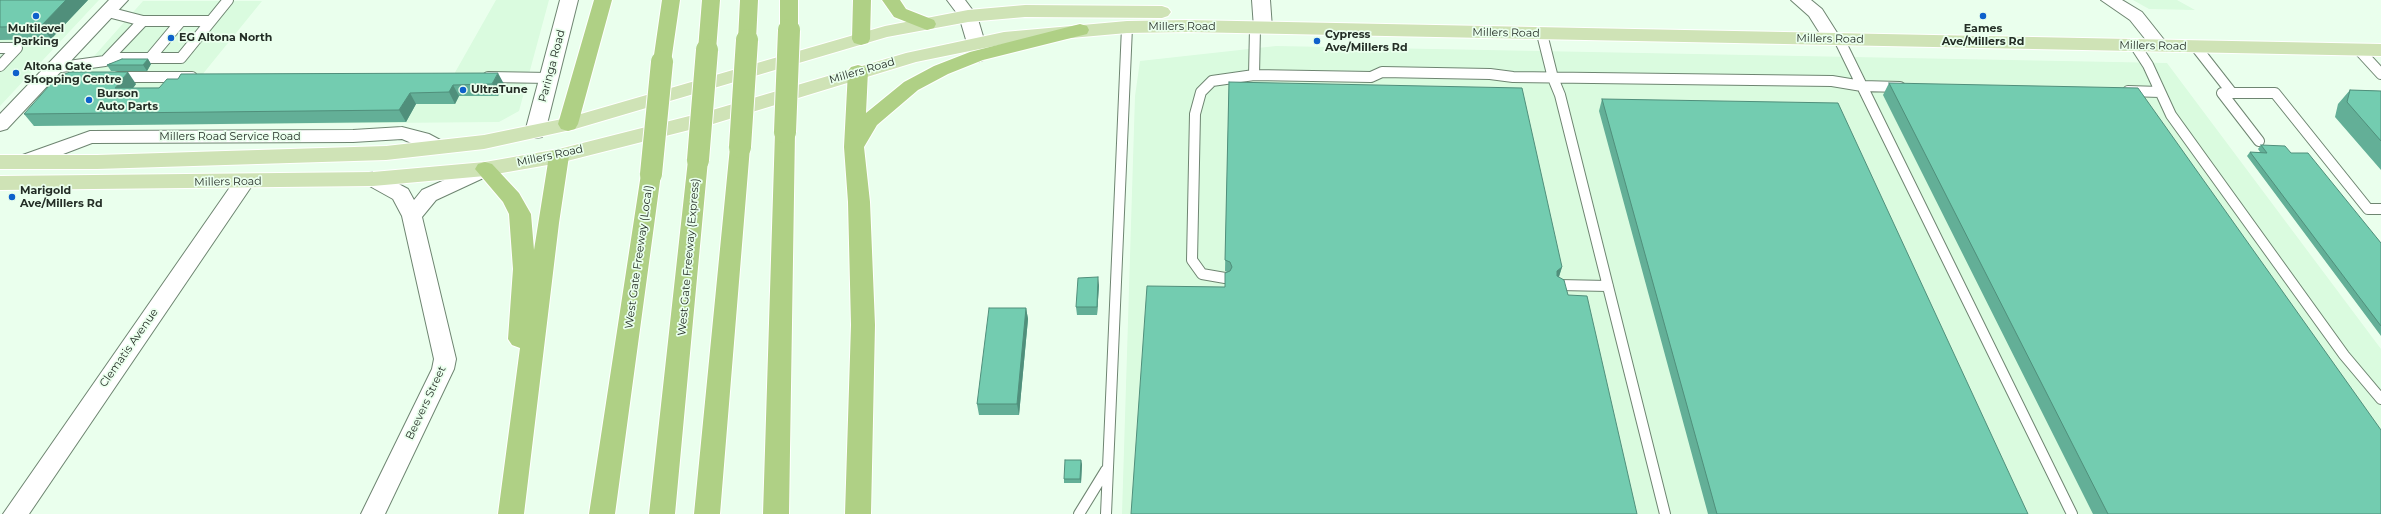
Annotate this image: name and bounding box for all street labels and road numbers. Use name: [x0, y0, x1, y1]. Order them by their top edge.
street label: Millers Road: [1148, 20, 1216, 34]
street label: Millers Road: [1472, 26, 1540, 40]
street label: Paringa Road: [536, 28, 568, 104]
street label: Millers Road: [1796, 32, 1864, 46]
street label: Millers Road: [2119, 39, 2187, 53]
street label: Millers Road: [828, 55, 896, 87]
street label: Millers Road Service Road: [159, 130, 301, 144]
street label: Millers Road: [516, 143, 584, 169]
street label: Millers Road: [194, 175, 262, 189]
street label: West Gate Freeway (Express): [676, 178, 702, 336]
street label: West Gate Freeway (Local): [622, 184, 656, 330]
street label: Clematis Avenue: [97, 306, 161, 390]
street label: Beevers Street: [403, 364, 449, 442]

